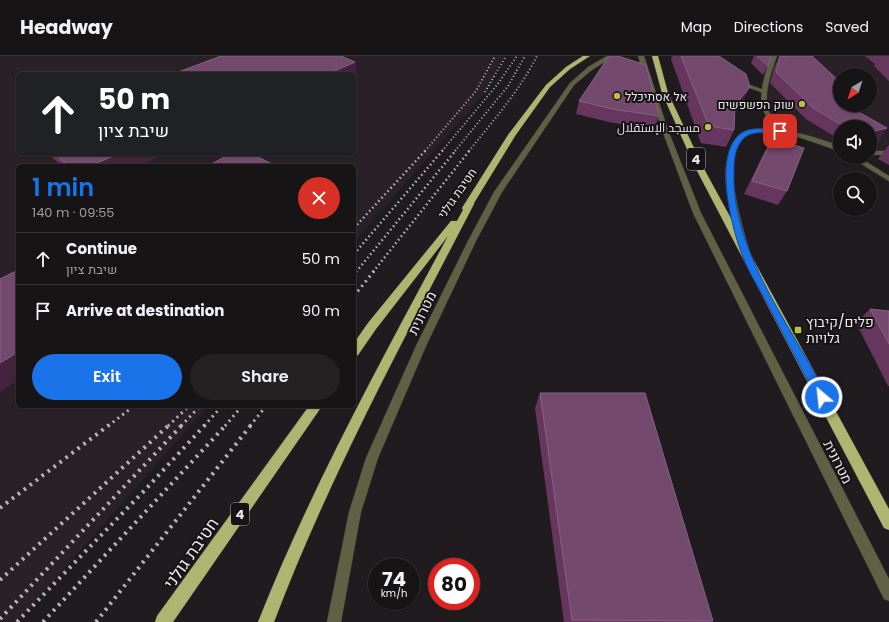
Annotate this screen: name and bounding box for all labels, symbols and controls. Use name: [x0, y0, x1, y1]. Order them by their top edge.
text: Headway: [20, 14, 113, 41]
text: Map: [681, 17, 712, 37]
text: Directions: [734, 17, 803, 37]
text: Saved: [825, 17, 869, 37]
north arrow: [833, 68, 877, 112]
map controls: [833, 68, 877, 216]
text: 50 m: [98, 80, 170, 119]
icon: ahead: [32, 88, 84, 140]
place label: אל אסתיכלל: [625, 88, 688, 105]
marker: אל אסתיכלל: [612, 91, 622, 101]
place label: שוק הפשפשים: [718, 96, 794, 113]
marker: שוק הפשפשים: [797, 99, 807, 109]
pin: [763, 114, 797, 148]
text: שיבת ציון: [98, 118, 169, 143]
place label: مسجد الإستقلال: [617, 119, 700, 136]
icon: arrive: [769, 120, 791, 142]
button: sound: [833, 120, 877, 164]
marker: مسجد الإستقلال: [703, 122, 713, 132]
road number: 4: [687, 148, 705, 170]
street label: חטיבת גולני: [434, 165, 480, 221]
text: 1 min: [32, 171, 94, 204]
button: search: [833, 172, 877, 216]
button: close: [298, 177, 340, 219]
text: 140 m · 09:55: [32, 203, 115, 222]
text: Continue: [66, 238, 137, 259]
icon: ahead: [32, 248, 54, 270]
text: 50 m: [302, 248, 340, 269]
text: שיבת ציון: [66, 260, 117, 279]
street label: מטרונית: [403, 288, 441, 338]
icon: arrive: [32, 300, 54, 322]
text: Arrive at destination: [66, 300, 224, 321]
text: 90 m: [302, 300, 340, 321]
place label: פלים/קיבוץ גלויות: [806, 312, 874, 348]
marker: פלים/קיבוץ גלויות: [793, 325, 803, 335]
button: Exit: [32, 354, 182, 400]
button: Share: [190, 354, 340, 400]
position arrow: [801, 376, 843, 418]
street label: מטרונית: [819, 437, 857, 487]
road number: 4: [231, 503, 249, 525]
street label: חטיבת גולני: [158, 513, 224, 593]
speed limit sign: 80: [428, 558, 480, 610]
text: 74: [382, 565, 406, 593]
text: km/h: [381, 586, 407, 601]

